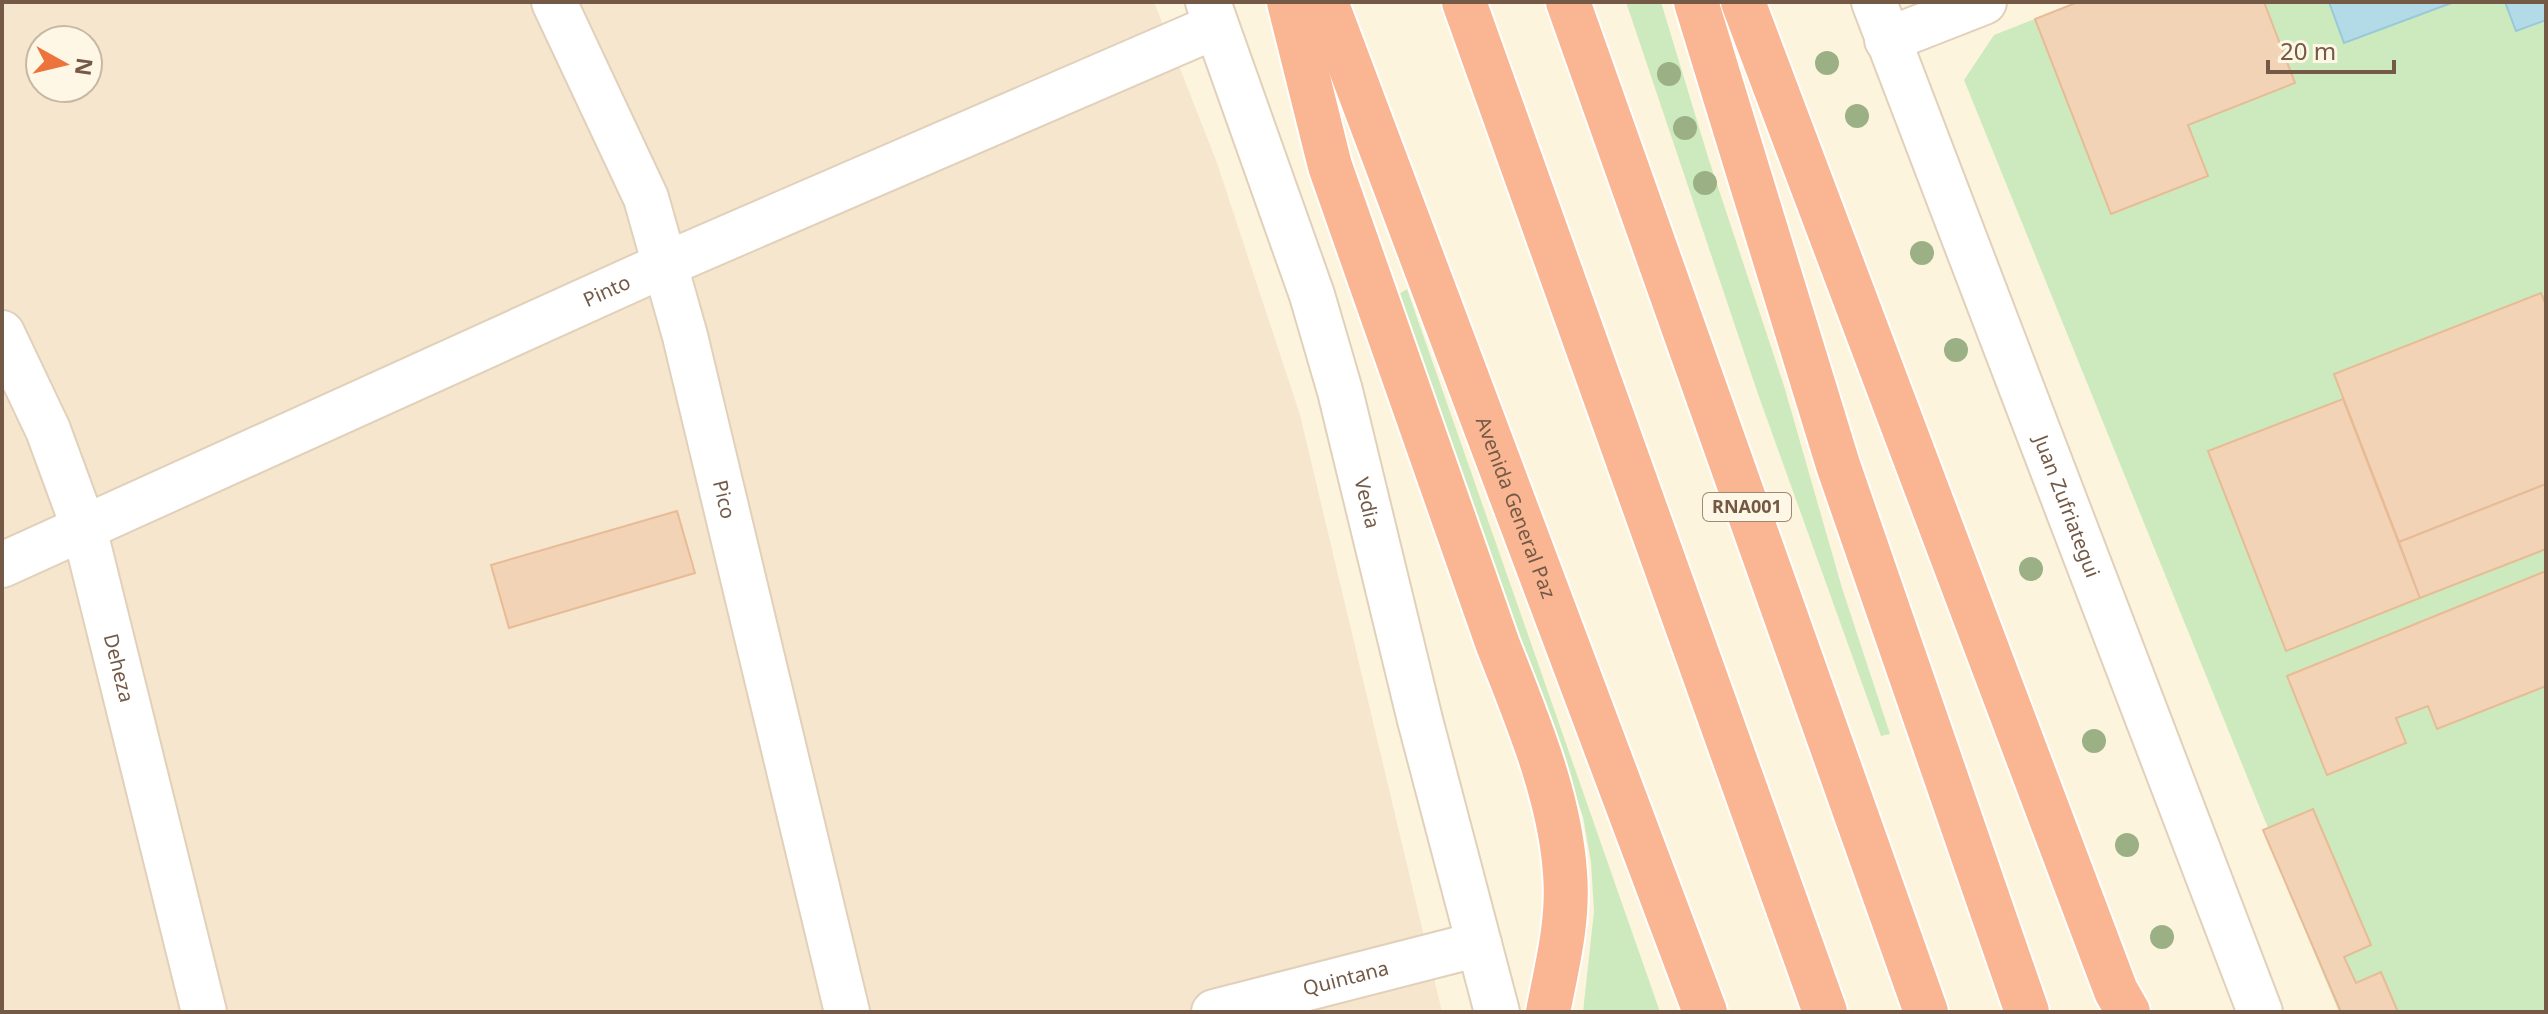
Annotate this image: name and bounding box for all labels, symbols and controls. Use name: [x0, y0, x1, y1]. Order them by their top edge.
north arrow: [24, 24, 104, 104]
scale bar: [2268, 24, 2394, 74]
text: 20 m: [2280, 34, 2336, 67]
text: N: [69, 56, 101, 78]
street label: Pinto: [579, 268, 634, 313]
street label: Avenida General Paz: [1470, 413, 1563, 602]
street label: Juan Zufriategui: [2027, 429, 2107, 581]
street label: Vedia: [1348, 474, 1387, 531]
street label: Pico: [707, 477, 742, 521]
road number: RNA001: [1703, 493, 1791, 521]
street label: Deheza: [98, 631, 141, 705]
street label: Quintana: [1300, 954, 1391, 1002]

